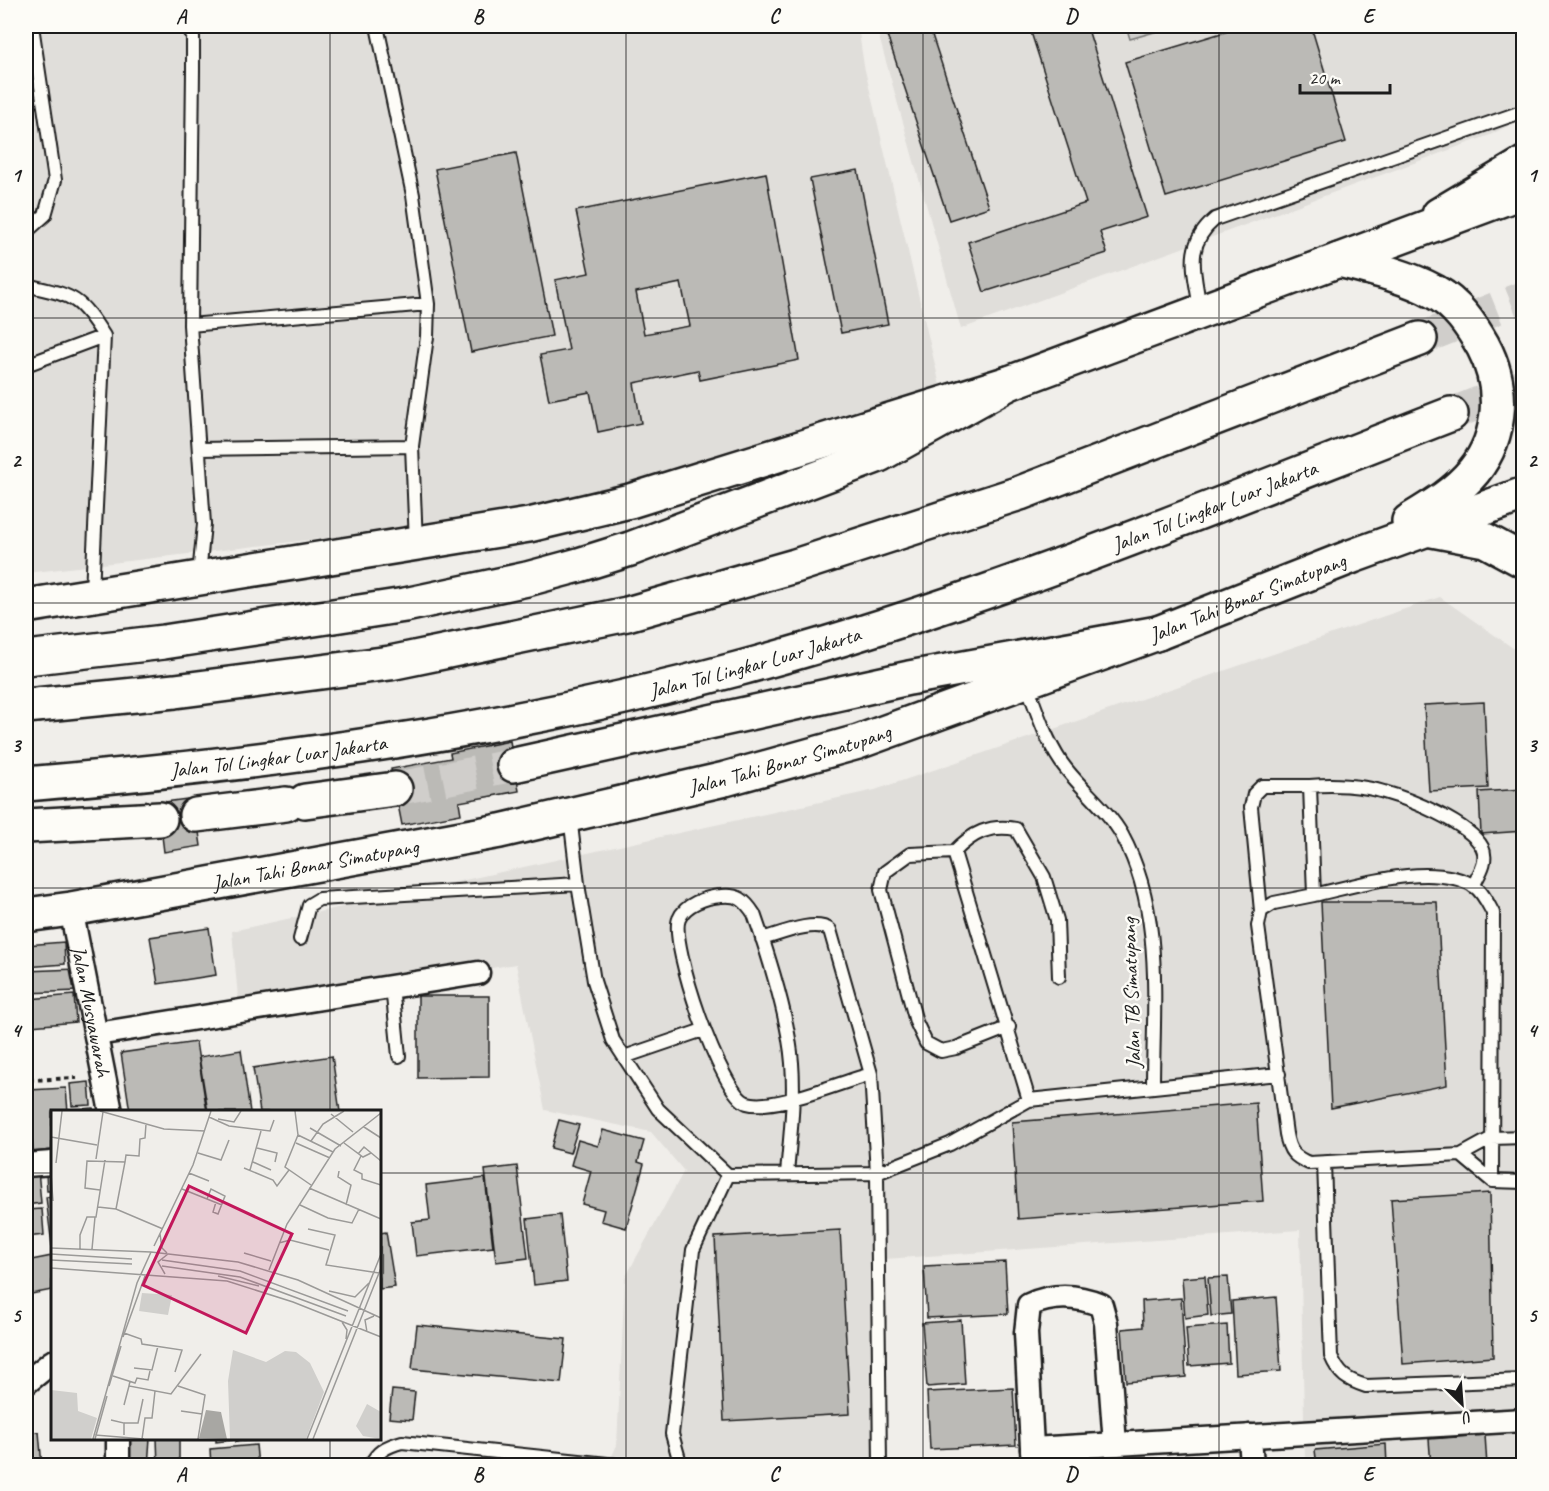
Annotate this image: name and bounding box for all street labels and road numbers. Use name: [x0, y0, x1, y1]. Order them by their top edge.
street label: Jalan Tol Lingkar Luar Jakarta: [1107, 454, 1323, 558]
street label: Jalan Tahi Bonar Simatupang: [1145, 547, 1351, 648]
street label: Jalan Tol Lingkar Luar Jakarta: [646, 621, 865, 704]
street label: Jalan Tahi Bonar Simatupang: [685, 718, 896, 800]
street label: Jalan Tol Lingkar Luar Jakarta: [168, 729, 390, 783]
street label: Jalan Tahi Bonar Simatupang: [209, 833, 422, 896]
street label: Jalan TB Simatupang: [1115, 916, 1147, 1070]
street label: Jalan Musyawarah: [65, 942, 117, 1080]

